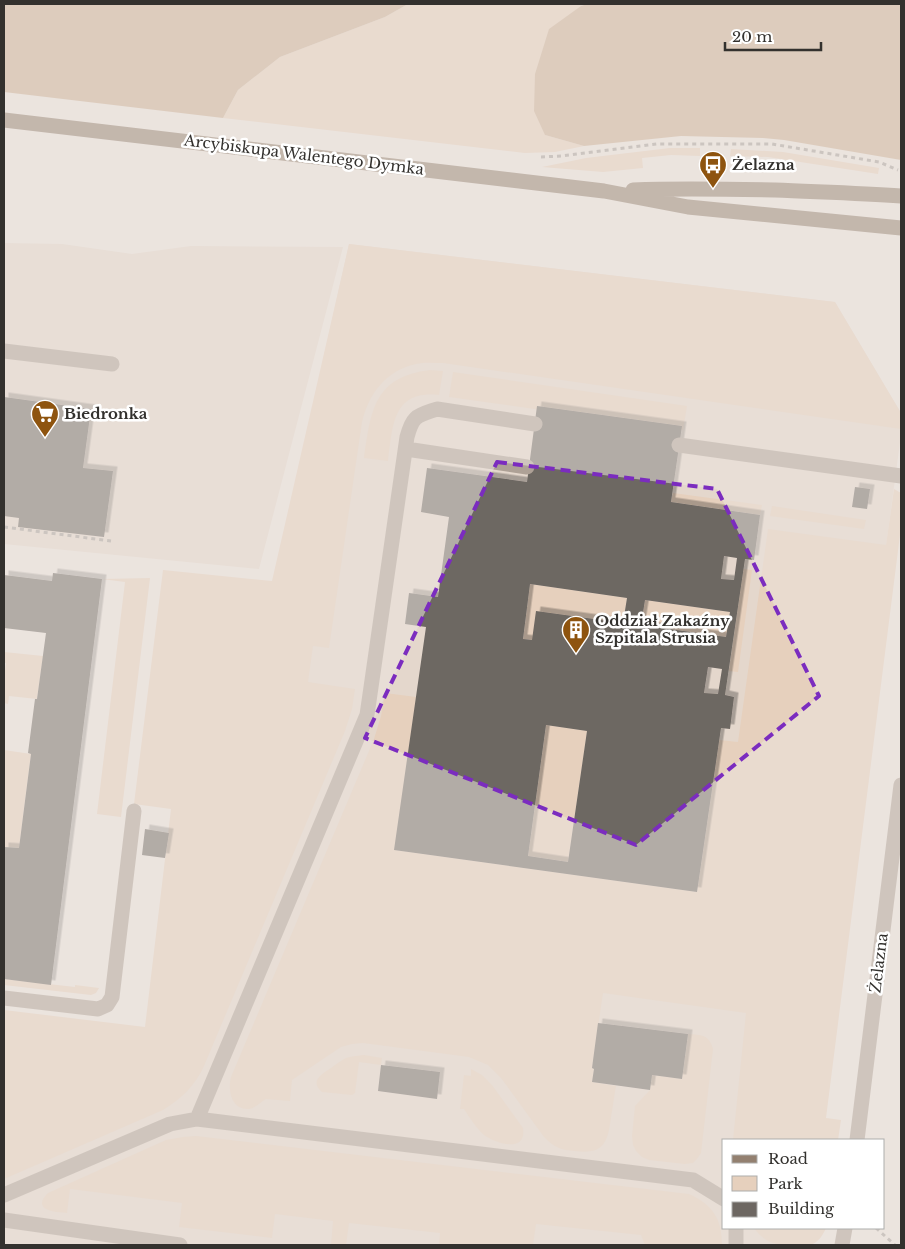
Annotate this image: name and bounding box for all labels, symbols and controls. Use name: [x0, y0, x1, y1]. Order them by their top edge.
scale bar: [725, 20, 821, 52]
text: 20 m: [732, 27, 772, 46]
street label: Arcybiskupa Walentego Dymka: [182, 130, 426, 179]
bus stop icon: Żelazna: [698, 150, 728, 189]
place label: Żelazna: [732, 155, 795, 174]
supermarket icon: Biedronka: [30, 399, 60, 438]
place label: Biedronka: [64, 404, 148, 423]
place label: Oddział Zakaźny Szpitala Strusia: [595, 611, 730, 647]
building icon: Oddział Zakaźny Szpitala Strusia: [561, 615, 591, 654]
street label: Żelazna: [865, 931, 892, 994]
legend: [722, 1139, 885, 1229]
text: Road: [768, 1149, 808, 1168]
text: Park: [768, 1174, 804, 1193]
text: Building: [768, 1199, 835, 1218]

